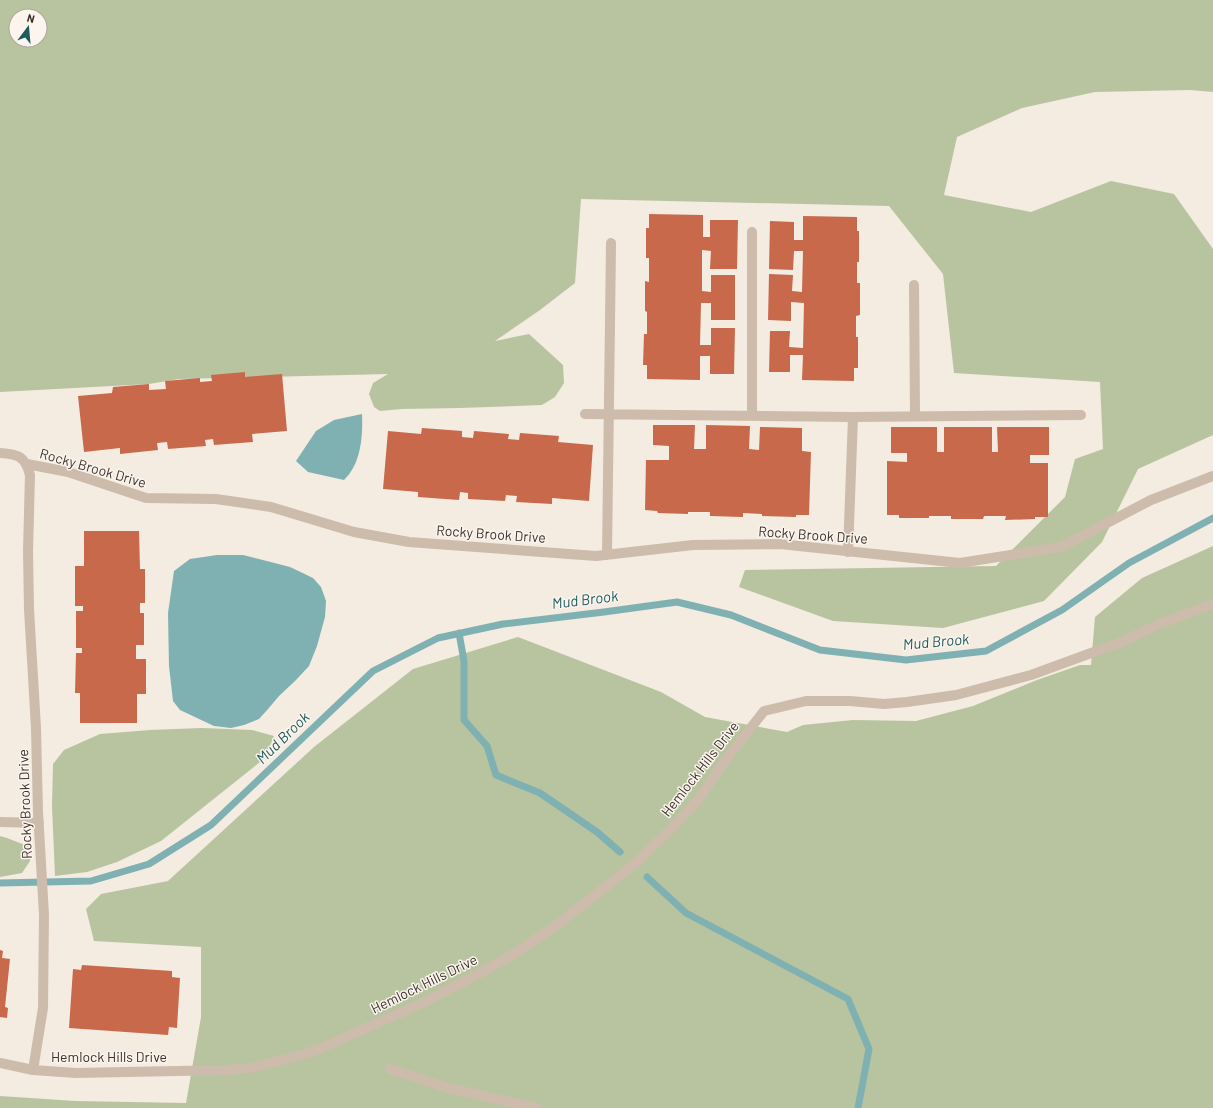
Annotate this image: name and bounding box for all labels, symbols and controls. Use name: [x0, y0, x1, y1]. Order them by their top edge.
north arrow: [8, 8, 48, 48]
text: N: [26, 11, 36, 25]
street label: Rocky Brook Drive: [38, 444, 148, 491]
street label: Rocky Brook Drive: [436, 521, 546, 546]
street label: Rocky Brook Drive: [758, 522, 868, 547]
water label: Mud Brook: [551, 586, 620, 612]
water label: Mud Brook: [902, 629, 971, 653]
water label: Mud Brook: [252, 707, 313, 767]
street label: Hemlock Hills Drive: [657, 718, 742, 820]
street label: Rocky Brook Drive: [14, 749, 35, 859]
street label: Hemlock Hills Drive: [368, 950, 480, 1017]
street label: Hemlock Hills Drive: [51, 1048, 167, 1065]

